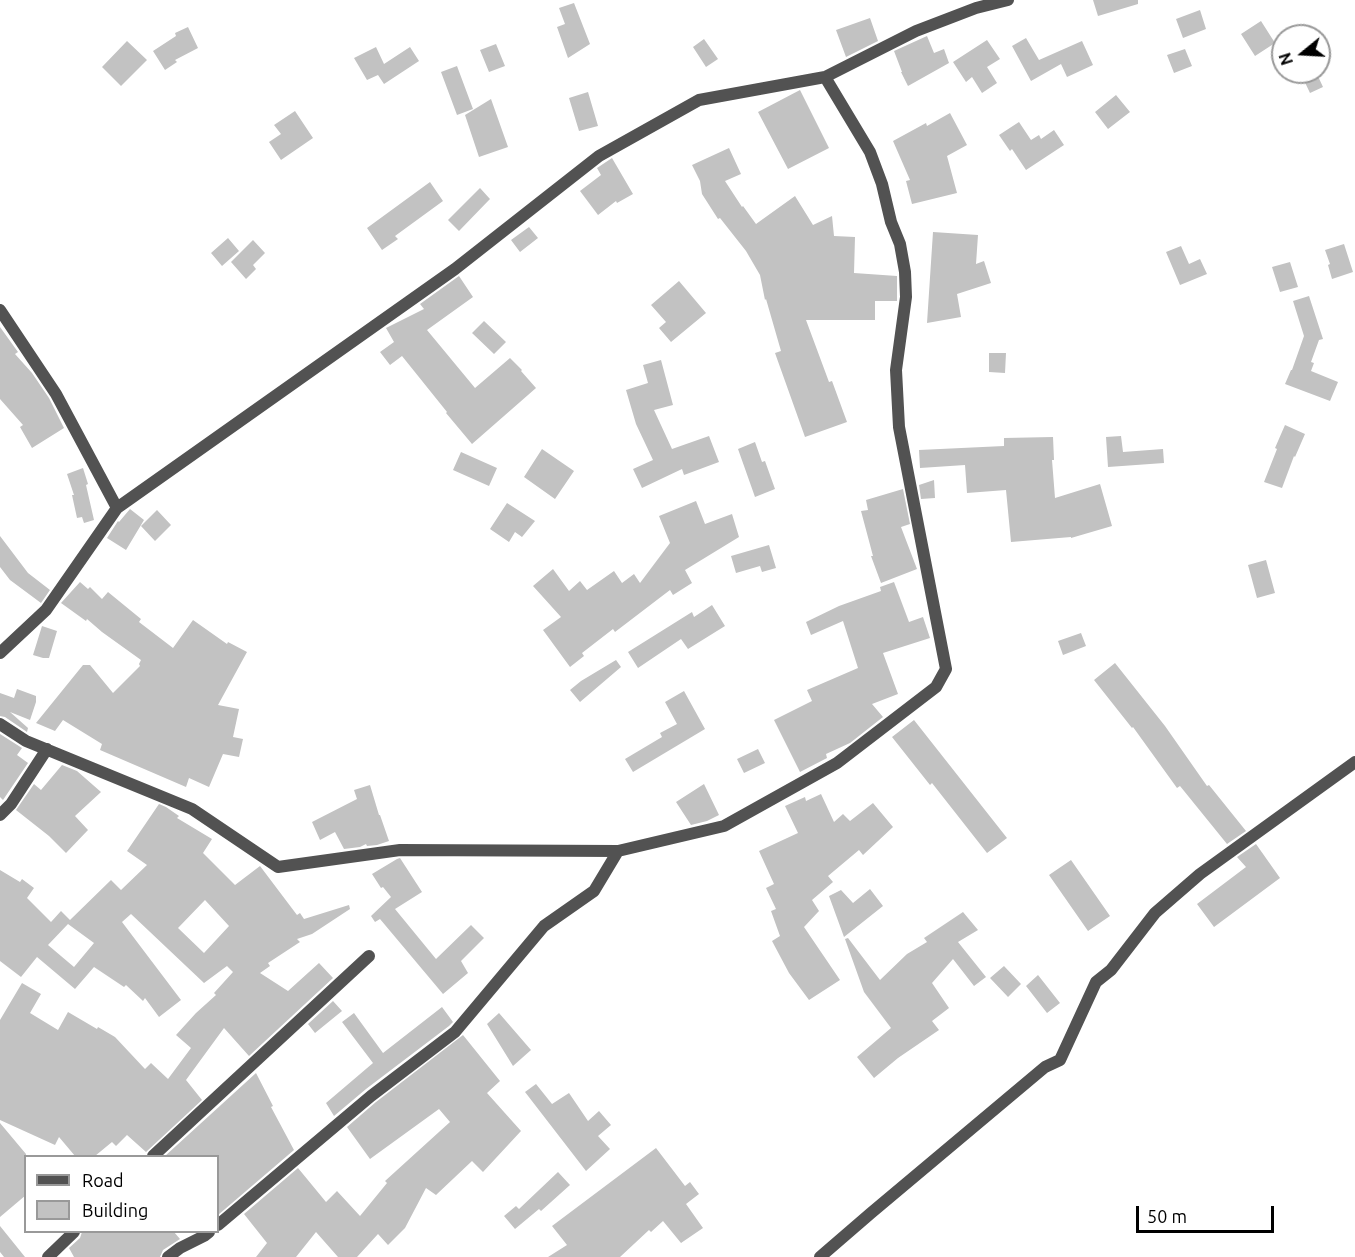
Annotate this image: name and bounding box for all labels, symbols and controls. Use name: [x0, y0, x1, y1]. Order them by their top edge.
north arrow: [1271, 24, 1331, 84]
text: N: [1275, 50, 1296, 67]
legend: [24, 1155, 219, 1233]
text: Road: [82, 1170, 124, 1190]
scale bar: [1139, 1194, 1277, 1232]
text: Building: [82, 1200, 148, 1220]
text: 50 m: [1147, 1206, 1187, 1226]

